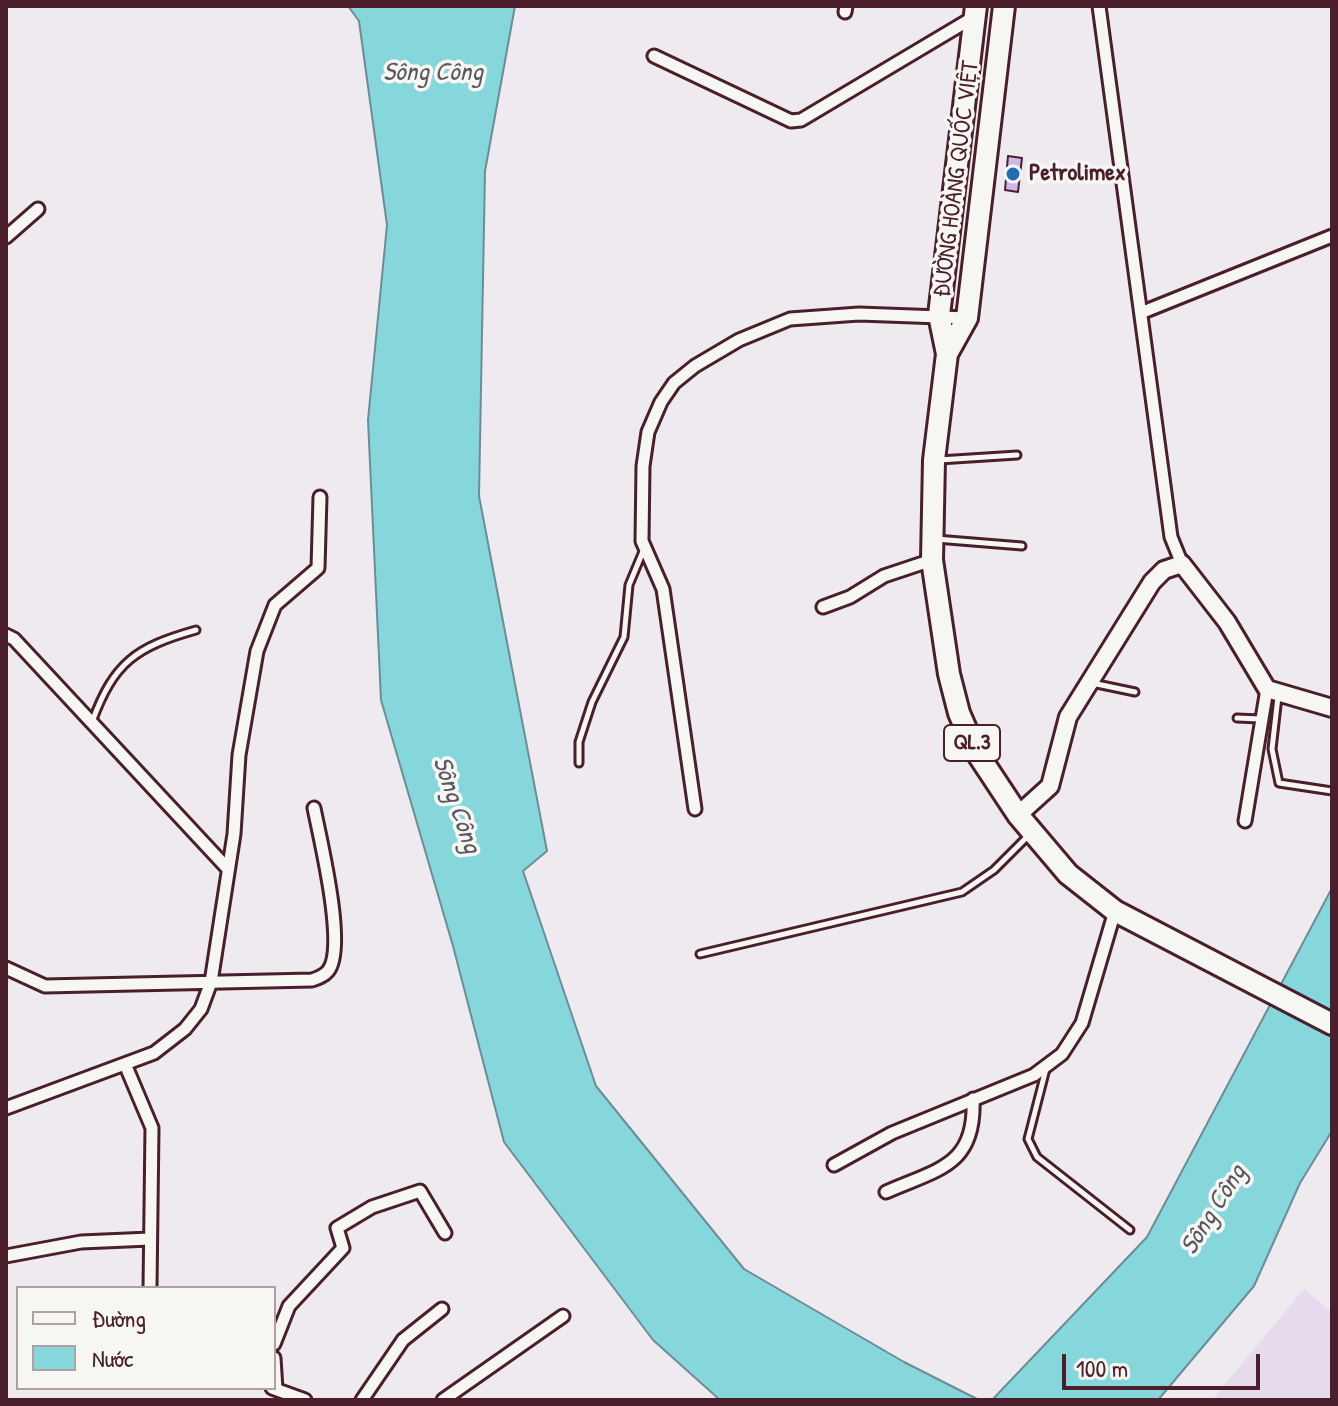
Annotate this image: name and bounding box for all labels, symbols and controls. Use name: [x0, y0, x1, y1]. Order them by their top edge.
water label: Sông Công: [383, 57, 483, 89]
street label: ĐƯỜNG HOÀNG QUỐC VIỆT: [928, 59, 986, 299]
place label: Petrolimex: [1029, 160, 1126, 188]
marker: Petrolimex: [1004, 165, 1022, 183]
road number: QL.3: [944, 725, 1000, 761]
water label: Sông Công: [425, 753, 487, 857]
water label: Sông Công: [1174, 1159, 1254, 1261]
legend: [16, 1286, 276, 1390]
text: Đường: [92, 1302, 146, 1334]
scale bar: [1066, 1338, 1264, 1388]
text: Nước: [92, 1342, 133, 1374]
text: 100 m: [1076, 1352, 1128, 1384]

